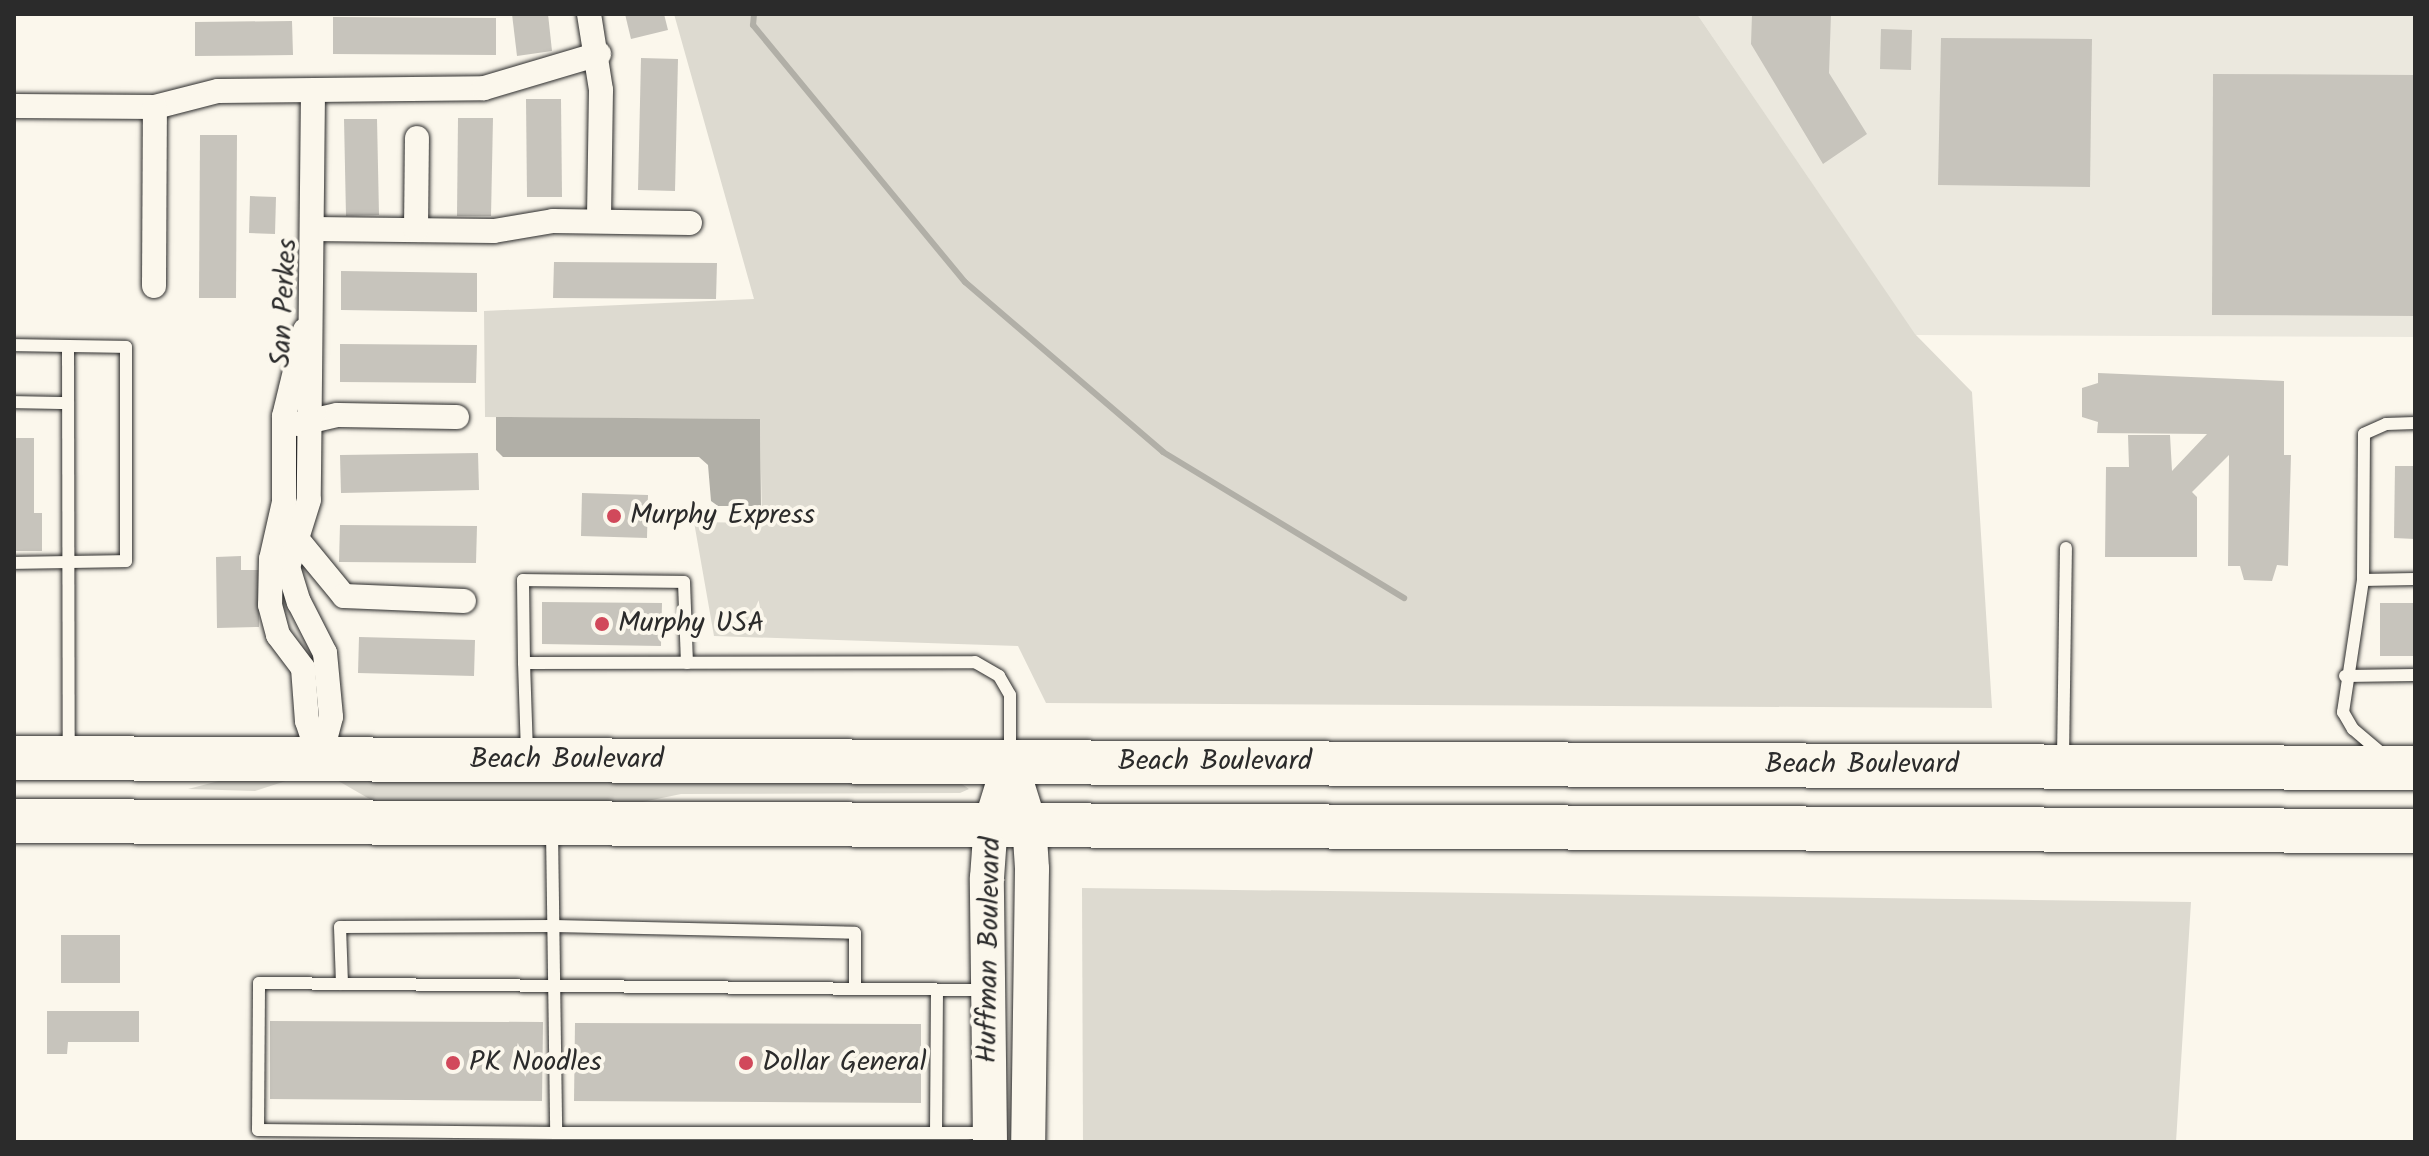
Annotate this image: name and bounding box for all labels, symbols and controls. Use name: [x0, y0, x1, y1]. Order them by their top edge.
street label: San Perkes: [265, 238, 305, 368]
place label: Murphy Express: [630, 499, 815, 533]
marker: Murphy Express: [605, 507, 623, 525]
place label: Murphy USA: [618, 607, 764, 641]
marker: Murphy USA: [593, 615, 611, 633]
street label: Beach Boulevard: [470, 743, 664, 777]
street label: Beach Boulevard: [1118, 745, 1312, 779]
street label: Beach Boulevard: [1765, 748, 1959, 782]
street label: Huffman Boulevard: [971, 836, 1009, 1064]
place label: PK Noodles: [469, 1046, 602, 1080]
place label: Dollar General: [762, 1046, 927, 1080]
marker: PK Noodles: [444, 1054, 462, 1072]
marker: Dollar General: [737, 1054, 755, 1072]

